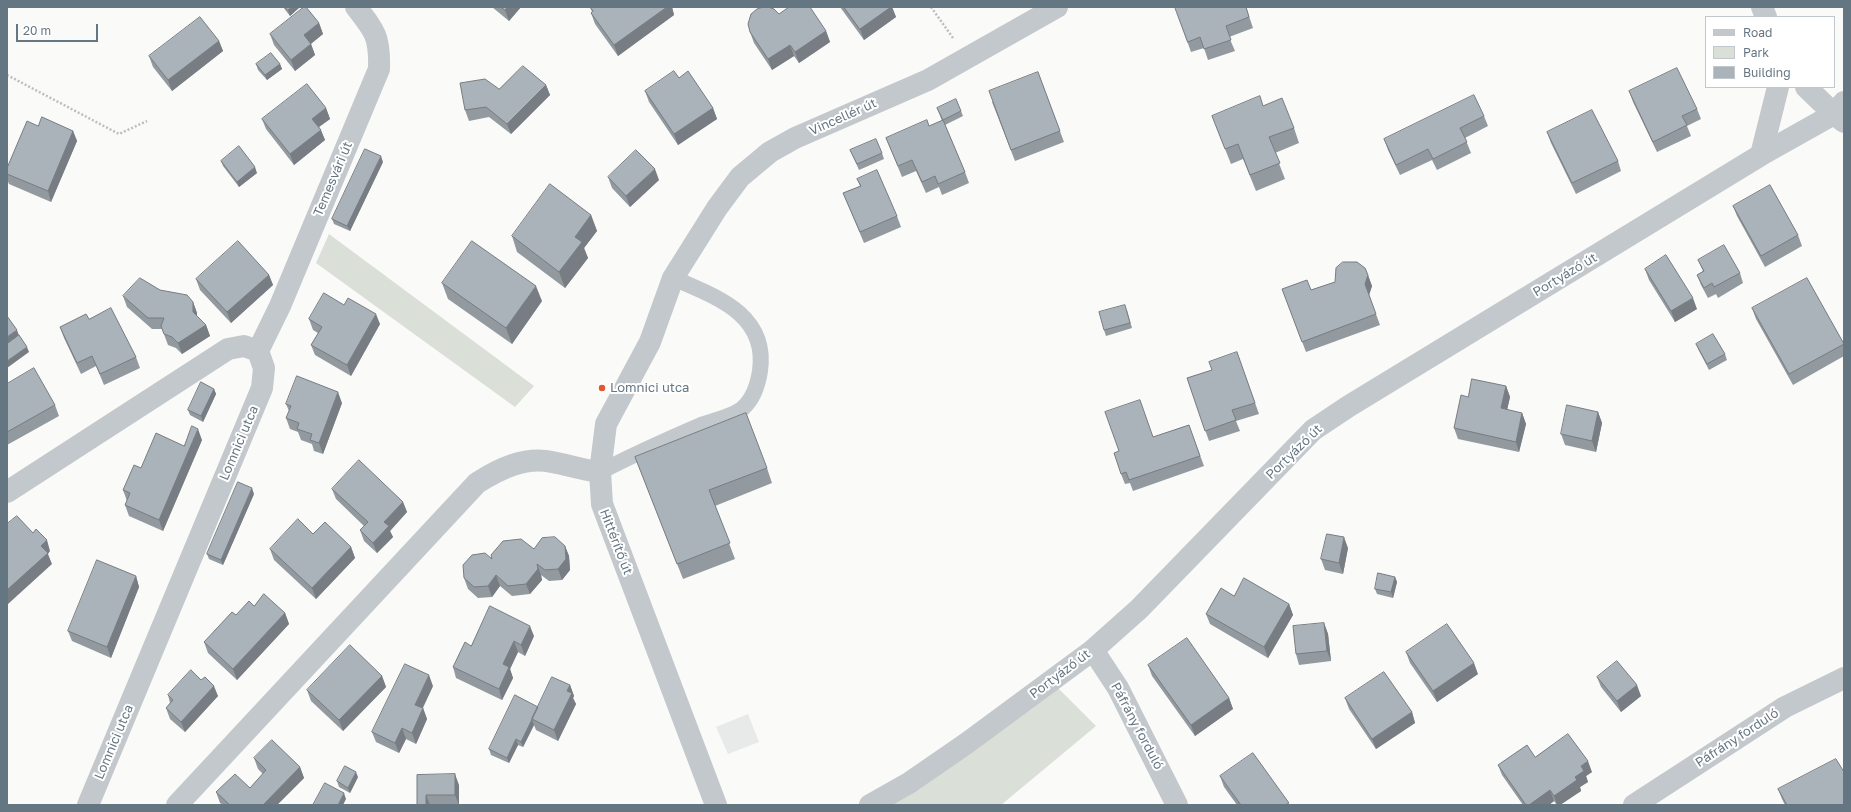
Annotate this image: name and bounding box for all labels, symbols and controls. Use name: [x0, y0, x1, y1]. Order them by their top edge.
scale bar: [18, 16, 100, 42]
legend: [1705, 16, 1835, 88]
text: 20 m: [23, 23, 51, 38]
text: Road: [1743, 25, 1772, 40]
text: Park: [1743, 45, 1769, 60]
text: Building: [1743, 65, 1791, 80]
street label: Vincellér út: [807, 95, 879, 139]
street label: Temesvári út: [310, 139, 356, 219]
street label: Portyázó út: [1530, 250, 1600, 300]
place label: Lomnici utca: [610, 380, 689, 396]
marker: Lomnici utca: [597, 383, 607, 393]
street label: Lomnici utca: [216, 403, 262, 483]
street label: Portyázó út: [1263, 421, 1325, 483]
street label: Hittérítő út: [596, 507, 636, 577]
street label: Portyázó út: [1027, 646, 1093, 702]
street label: Páfrány forduló: [1108, 680, 1166, 772]
street label: Lomnici utca: [91, 702, 137, 782]
street label: Páfrány forduló: [1692, 705, 1782, 771]

